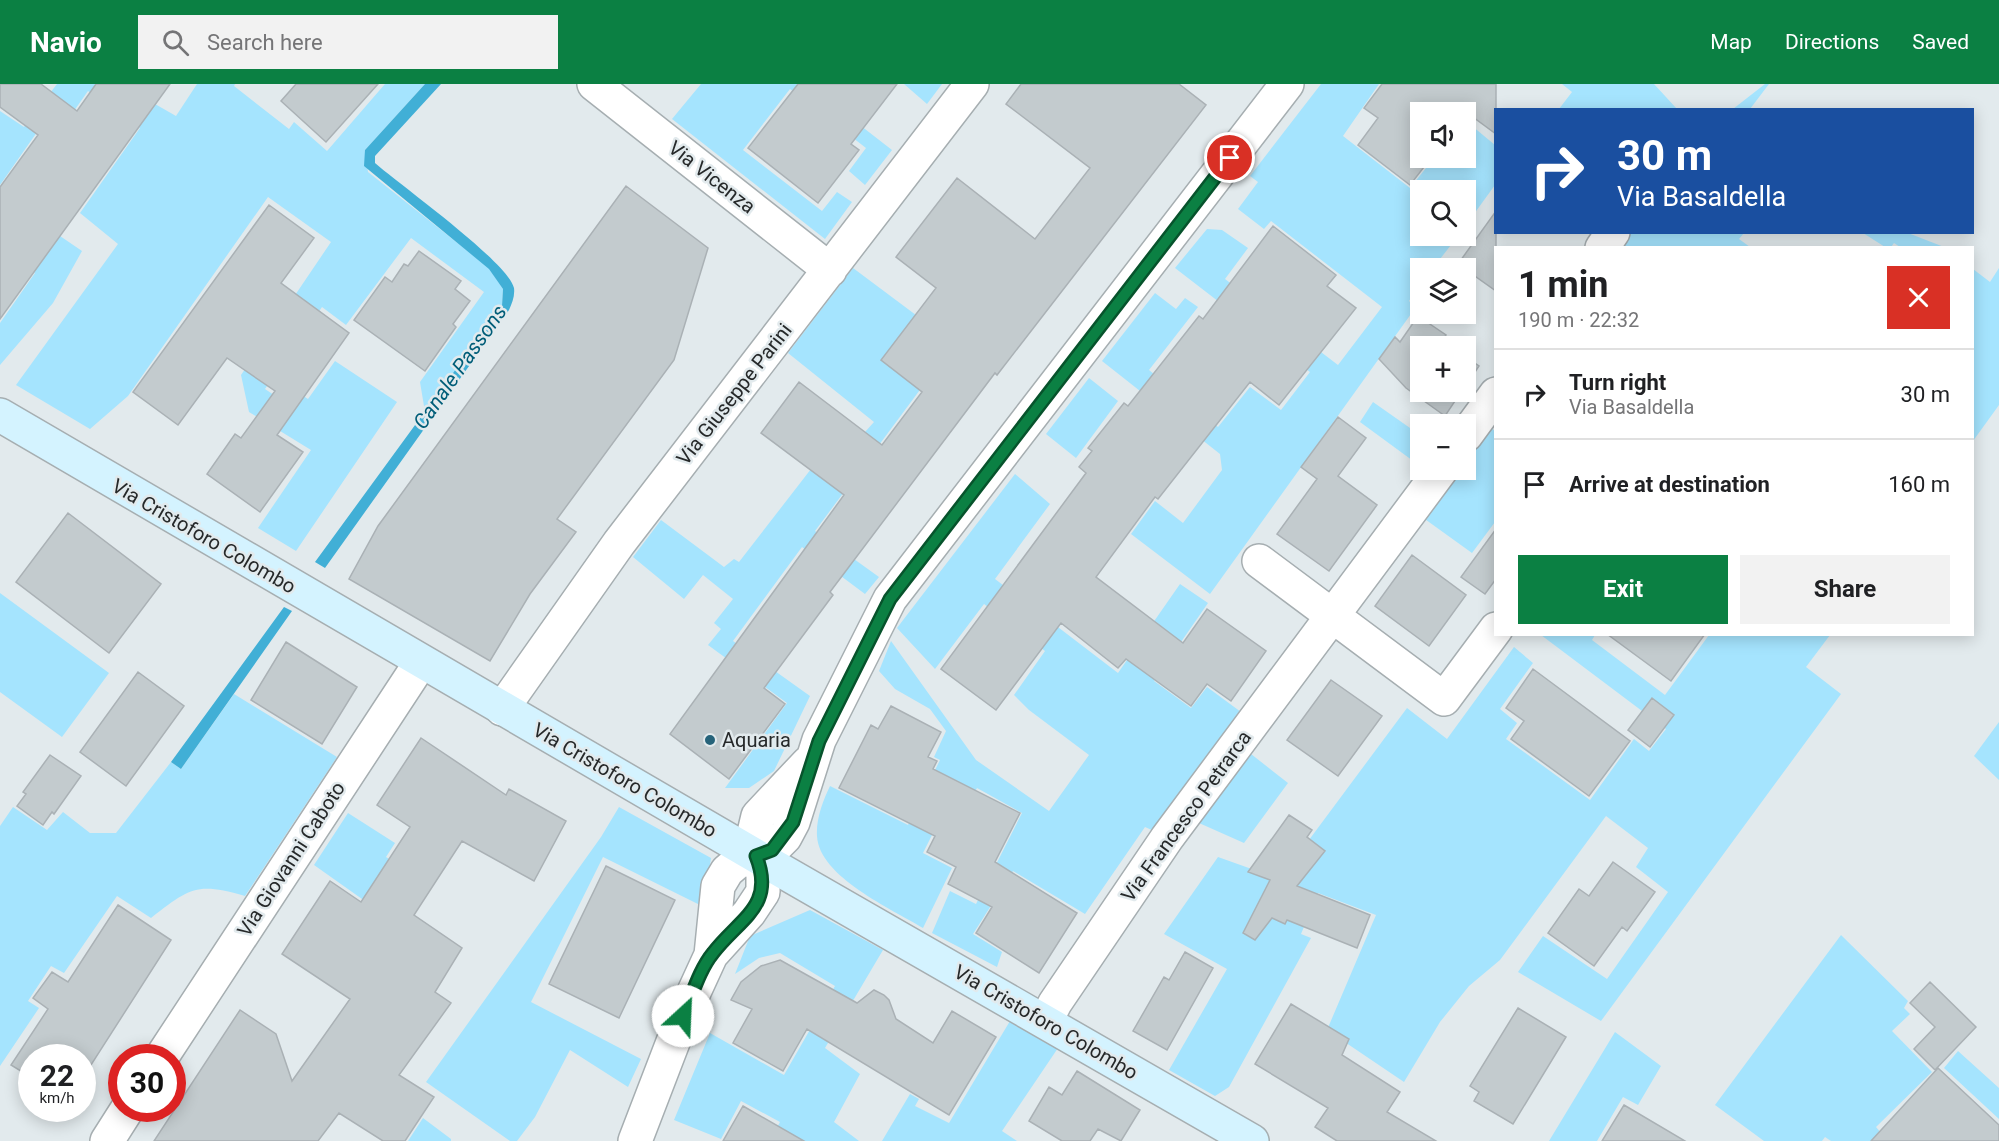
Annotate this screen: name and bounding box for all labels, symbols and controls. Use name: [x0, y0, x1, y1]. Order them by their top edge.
search box: [138, 15, 558, 69]
text: Navio: [30, 26, 102, 59]
icon: search: [159, 26, 192, 59]
text: Search here: [207, 30, 323, 55]
text: Map: [1710, 30, 1752, 54]
text: Directions: [1785, 30, 1879, 54]
text: Saved: [1912, 30, 1969, 54]
map controls: [1410, 102, 1476, 480]
button: sound: [1410, 102, 1476, 168]
text: 30 m: [1617, 131, 1712, 180]
pin: [1204, 132, 1255, 183]
icon: right: [1518, 132, 1596, 210]
street label: Via Vicenza: [664, 136, 760, 218]
icon: arrive: [1213, 141, 1246, 174]
button: search: [1410, 180, 1476, 246]
text: Via Basaldella: [1617, 181, 1786, 213]
button: layers: [1410, 258, 1476, 324]
text: 1 min: [1518, 264, 1609, 306]
button: close: [1887, 266, 1950, 329]
water label: Canale Passons: [408, 300, 512, 434]
text: 190 m · 22:32: [1518, 308, 1639, 332]
street label: Via Giuseppe Parini: [671, 319, 797, 469]
button: +: [1410, 336, 1476, 402]
text: Turn right: [1569, 370, 1666, 395]
icon: right: [1518, 378, 1551, 411]
text: 30 m: [1901, 382, 1950, 407]
text: Via Basaldella: [1569, 395, 1694, 419]
button: −: [1410, 414, 1476, 480]
icon: arrive: [1518, 468, 1551, 501]
text: Arrive at destination: [1569, 472, 1770, 497]
text: 160 m: [1888, 472, 1950, 497]
street label: Via Cristoforo Colombo: [108, 474, 300, 598]
button: Exit: [1518, 555, 1728, 624]
button: Share: [1740, 555, 1950, 624]
street label: Via Cristoforo Colombo: [529, 718, 721, 842]
street label: Via Francesco Petrarca: [1116, 726, 1256, 906]
place label: Aquaria: [722, 728, 791, 752]
marker: Aquaria: [703, 733, 717, 747]
street label: Via Giovanni Caboto: [232, 777, 350, 941]
street label: Via Cristoforo Colombo: [950, 960, 1142, 1084]
position arrow: [651, 984, 715, 1048]
speed limit sign: 30: [108, 1044, 186, 1122]
text: 22: [40, 1058, 74, 1093]
text: km/h: [39, 1089, 75, 1107]

